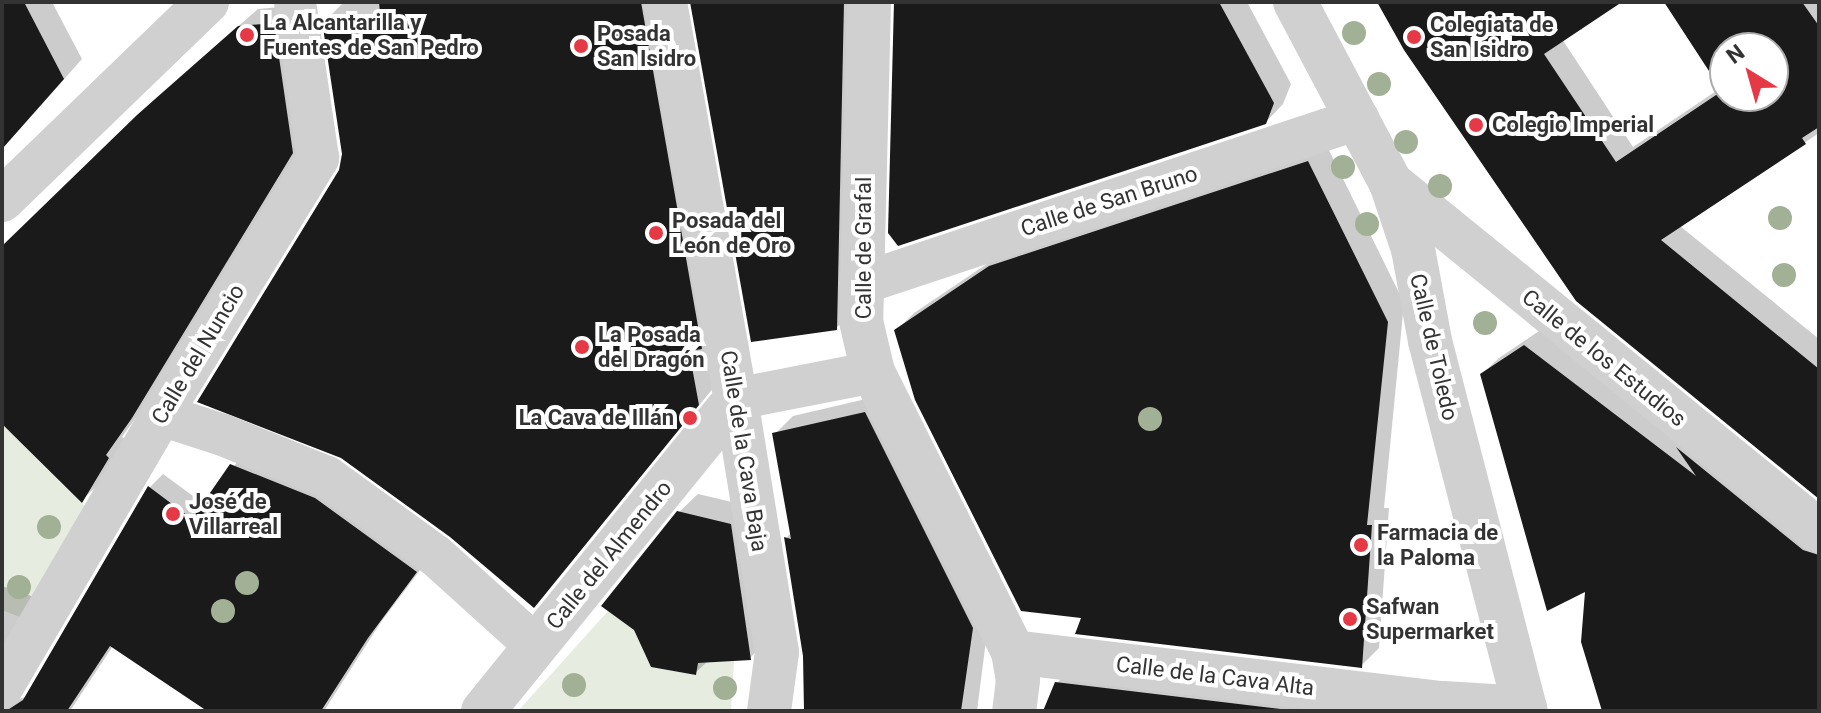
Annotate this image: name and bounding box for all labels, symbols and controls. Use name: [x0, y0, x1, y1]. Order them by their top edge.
place label: La Alcantarilla y Fuentes de San Pedro: [263, 9, 479, 60]
place label: Colegiata de San Isidro: [1430, 11, 1554, 62]
place label: Posada San Isidro: [597, 20, 696, 72]
marker: La Alcantarilla y Fuentes de San Pedro: [238, 26, 256, 44]
marker: Colegiata de San Isidro: [1405, 28, 1423, 46]
north arrow: [1709, 32, 1789, 112]
marker: Posada San Isidro: [572, 37, 590, 55]
text: N: [1722, 39, 1749, 69]
place label: Colegio Imperial: [1492, 112, 1654, 138]
marker: Colegio Imperial: [1467, 116, 1485, 134]
street label: Calle de San Bruno: [1017, 160, 1201, 242]
street label: Calle de Grafal: [851, 177, 877, 319]
place label: Posada del León de Oro: [672, 207, 791, 258]
marker: Posada del León de Oro: [647, 224, 665, 242]
street label: Calle de Toledo: [1404, 271, 1464, 423]
street label: Calle del Nuncio: [146, 279, 250, 429]
street label: Calle de los Estudios: [1517, 284, 1691, 432]
place label: La Posada del Dragón: [598, 321, 705, 372]
marker: La Posada del Dragón: [573, 338, 591, 356]
street label: Calle de la Cava Baja: [715, 349, 773, 553]
place label: La Cava de Illán: [519, 405, 674, 431]
marker: La Cava de Illán: [681, 409, 699, 427]
street label: Calle del Almendro: [541, 475, 677, 635]
place label: José de Villarreal: [189, 488, 278, 540]
marker: José de Villarreal: [164, 505, 182, 523]
place label: Farmacia de la Paloma: [1377, 519, 1498, 570]
marker: Farmacia de la Paloma: [1352, 536, 1370, 554]
place label: Safwan Supermarket: [1366, 593, 1494, 644]
marker: Safwan Supermarket: [1341, 610, 1359, 628]
street label: Calle de la Cava Alta: [1114, 651, 1316, 701]

